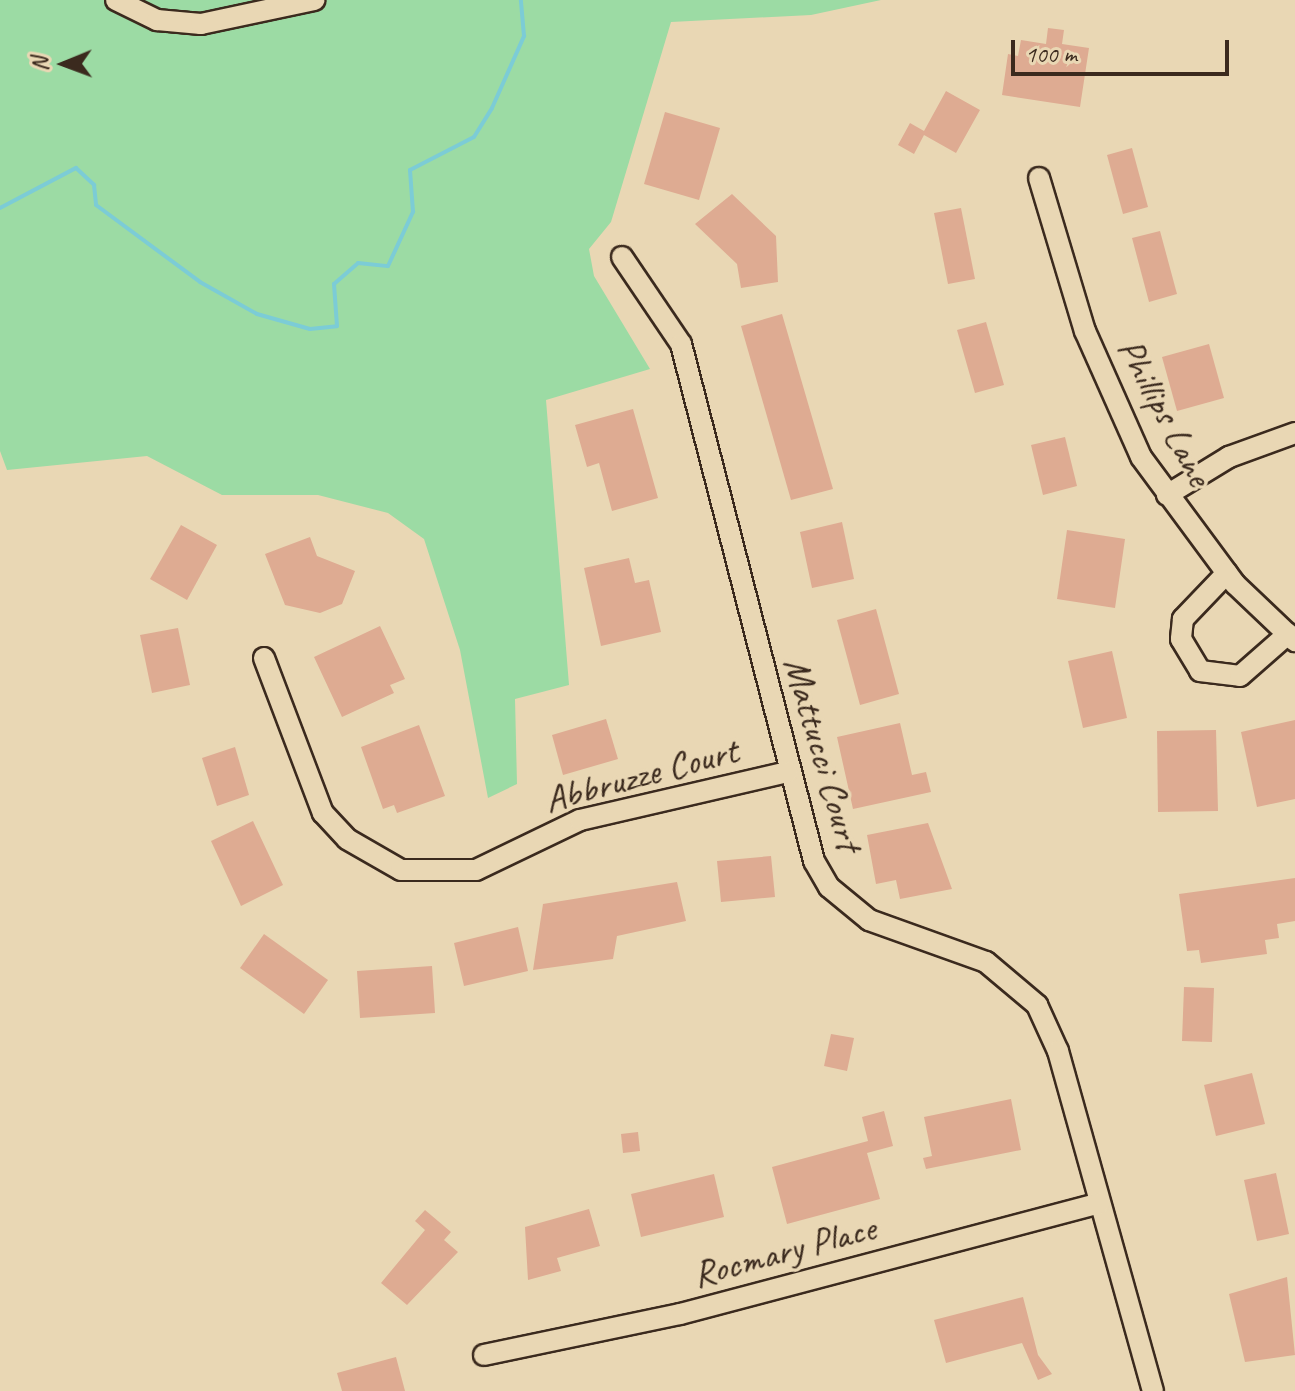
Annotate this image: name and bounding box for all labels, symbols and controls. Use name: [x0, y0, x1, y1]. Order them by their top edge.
north arrow: [24, 24, 104, 104]
scale bar: [1015, 24, 1233, 74]
text: 100 m: [1025, 39, 1077, 69]
text: N: [26, 57, 54, 71]
street label: Phillips Lane: [1107, 330, 1223, 494]
street label: Mattucci Court: [774, 652, 872, 856]
street label: Abbruzze Court: [539, 727, 743, 823]
street label: Rocmary Place: [687, 1205, 881, 1297]

